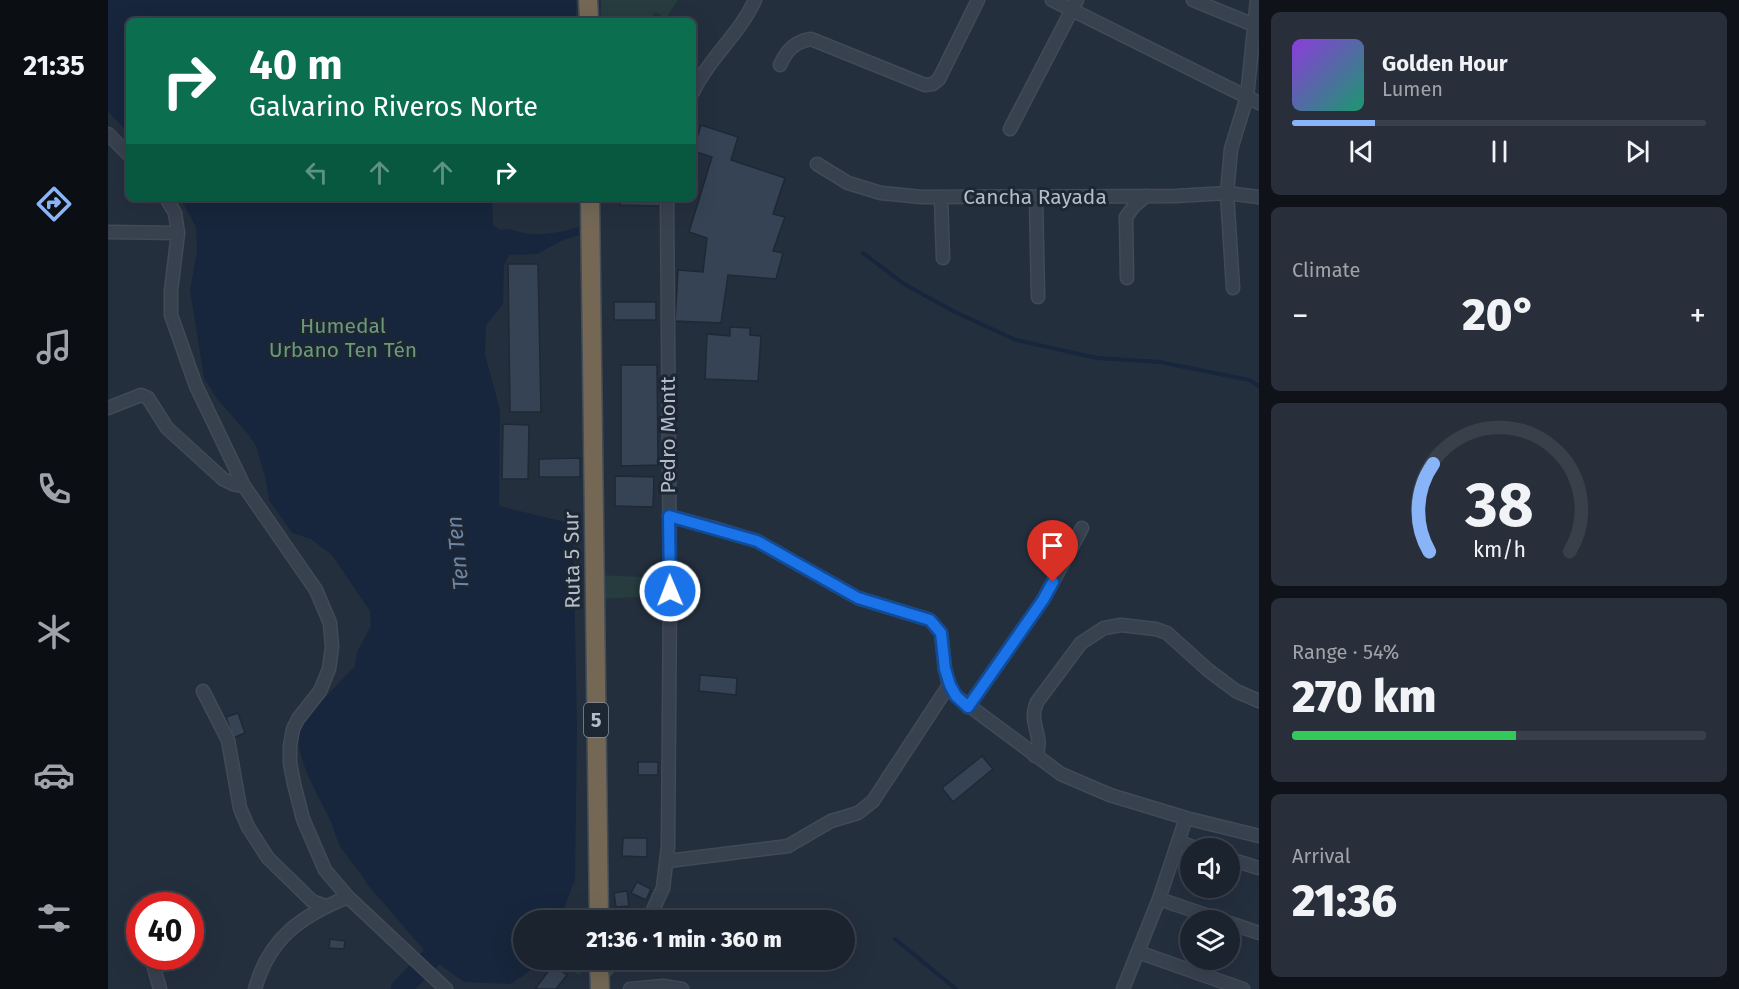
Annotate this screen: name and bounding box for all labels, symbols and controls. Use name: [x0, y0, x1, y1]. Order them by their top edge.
text: 40 m: [249, 40, 343, 90]
icon: right: [150, 42, 228, 120]
text: 21:35: [23, 50, 85, 82]
text: Golden Hour: [1382, 50, 1508, 77]
text: Lumen: [1382, 77, 1443, 101]
text: Galvarino Riveros Norte: [249, 91, 538, 123]
icon: previous: [1345, 135, 1378, 168]
icon: pause: [1483, 135, 1516, 168]
icon: next: [1621, 135, 1654, 168]
icon: left: [300, 156, 333, 189]
icon: ahead: [363, 156, 396, 189]
icon: ahead: [426, 156, 459, 189]
icon: right: [489, 156, 522, 189]
icon: directions: [33, 183, 75, 225]
street label: Cancha Rayada: [963, 184, 1107, 210]
text: Climate: [1292, 258, 1360, 282]
text: 20°: [1462, 288, 1536, 342]
text: −: [1292, 296, 1309, 336]
text: +: [1690, 296, 1706, 336]
park label: Humedal Urbano Ten Tén: [269, 313, 417, 363]
icon: music: [33, 326, 75, 368]
street label: Pedro Montt: [655, 376, 681, 493]
icon: phone: [33, 468, 75, 510]
text: 38: [1464, 468, 1533, 543]
street label: Ruta 5 Sur: [558, 511, 586, 609]
water label: Ten Ten: [440, 515, 475, 591]
pin: [1027, 520, 1078, 582]
icon: arrive: [1036, 529, 1069, 562]
text: km/h: [1472, 537, 1526, 563]
position arrow: [638, 559, 702, 623]
icon: climate: [33, 611, 75, 653]
text: Range · 54%: [1292, 640, 1399, 664]
text: 270 km: [1292, 670, 1436, 724]
road number: 5: [584, 703, 608, 737]
icon: car: [33, 754, 75, 796]
map controls: [1180, 838, 1240, 970]
button: sound: [1180, 838, 1240, 898]
text: Arrival: [1292, 844, 1351, 868]
text: 21:36: [1292, 874, 1397, 928]
speed limit sign: 40: [126, 892, 204, 970]
icon: filters: [33, 897, 75, 939]
button: layers: [1180, 910, 1240, 970]
text: 21:36 · 1 min · 360 m: [586, 926, 782, 953]

